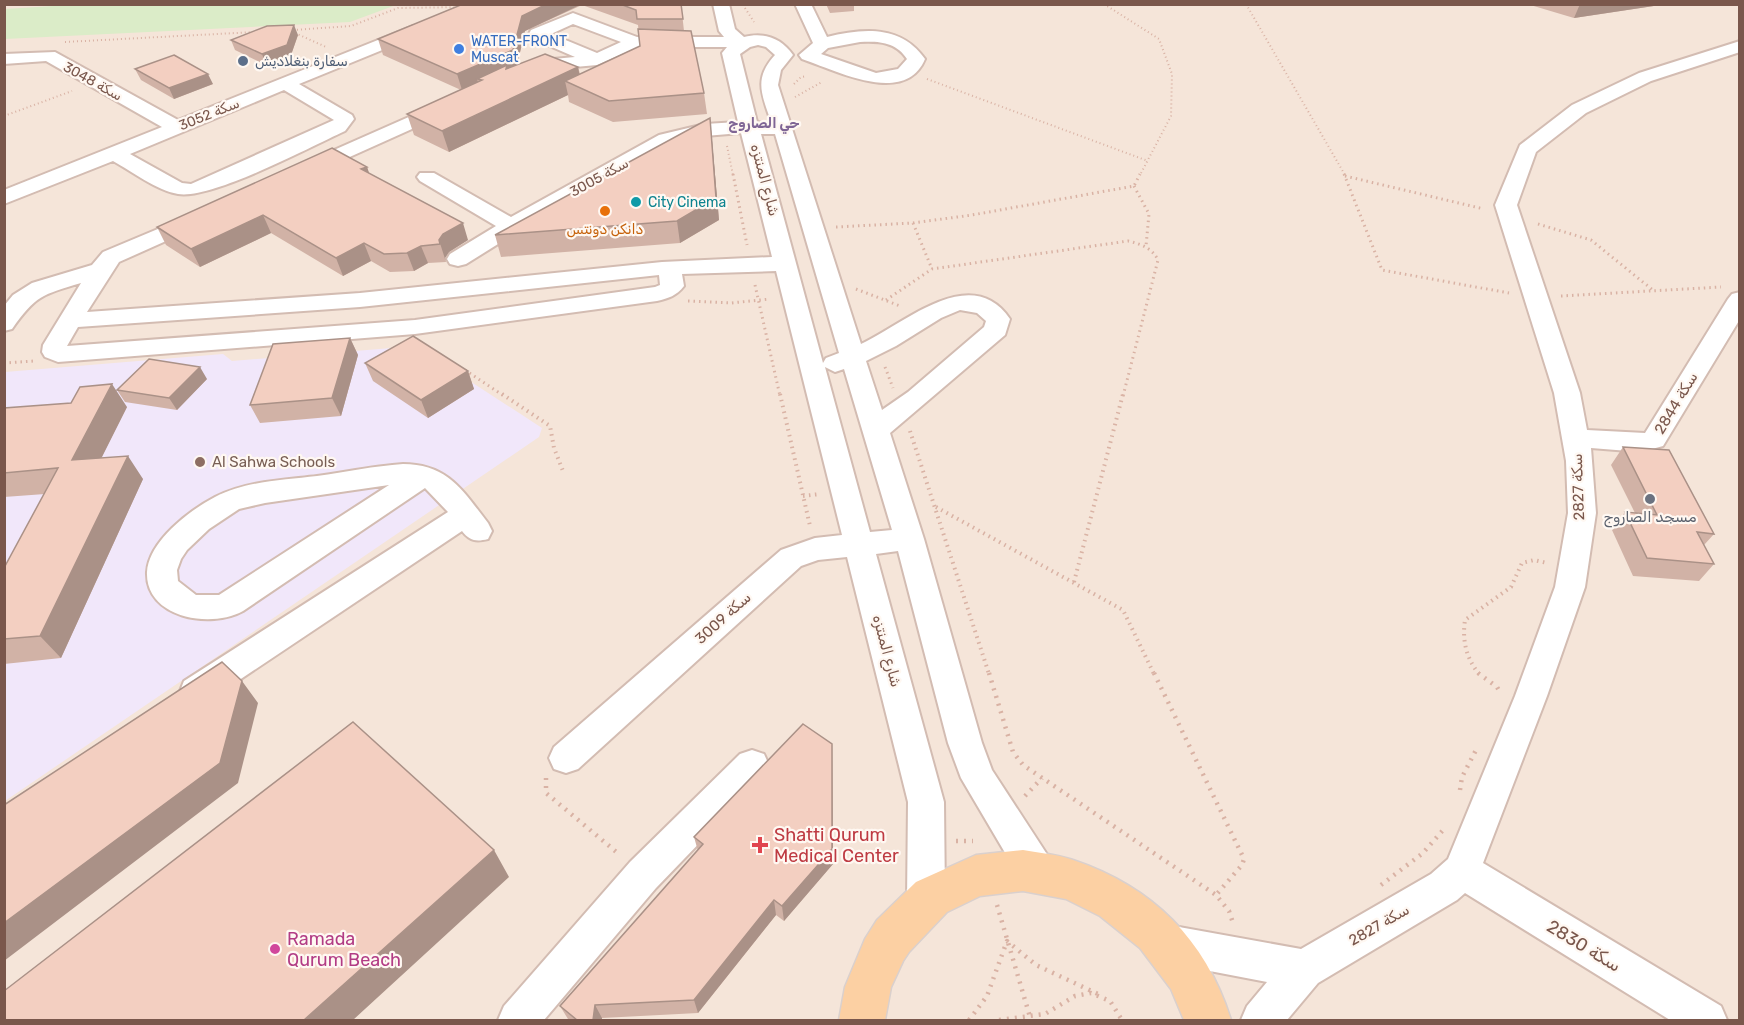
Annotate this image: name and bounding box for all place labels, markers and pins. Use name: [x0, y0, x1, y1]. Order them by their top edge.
place label: WATER-FRONT Muscat: [471, 33, 567, 66]
marker: WATER-FRONT Muscat: [452, 42, 466, 56]
place label: سفارة بنغلاديش: [255, 53, 348, 70]
marker: سفارة بنغلاديش: [236, 54, 250, 68]
place label: City Cinema: [648, 194, 726, 211]
marker: City Cinema: [629, 195, 643, 209]
marker: دانكن دونتس: [598, 204, 612, 218]
place label: دانكن دونتس: [567, 221, 644, 238]
place label: Al Sahwa Schools: [212, 453, 335, 471]
marker: Al Sahwa Schools: [193, 455, 207, 469]
marker: مسجد الصاروج: [1643, 492, 1657, 506]
place label: مسجد الصاروج: [1603, 508, 1697, 528]
place label: Shatti Qurum Medical Center: [774, 824, 899, 867]
marker: Shatti Qurum Medical Center: [751, 836, 769, 854]
place label: Ramada Qurum Beach: [287, 928, 401, 971]
marker: Ramada Qurum Beach: [268, 942, 282, 956]

